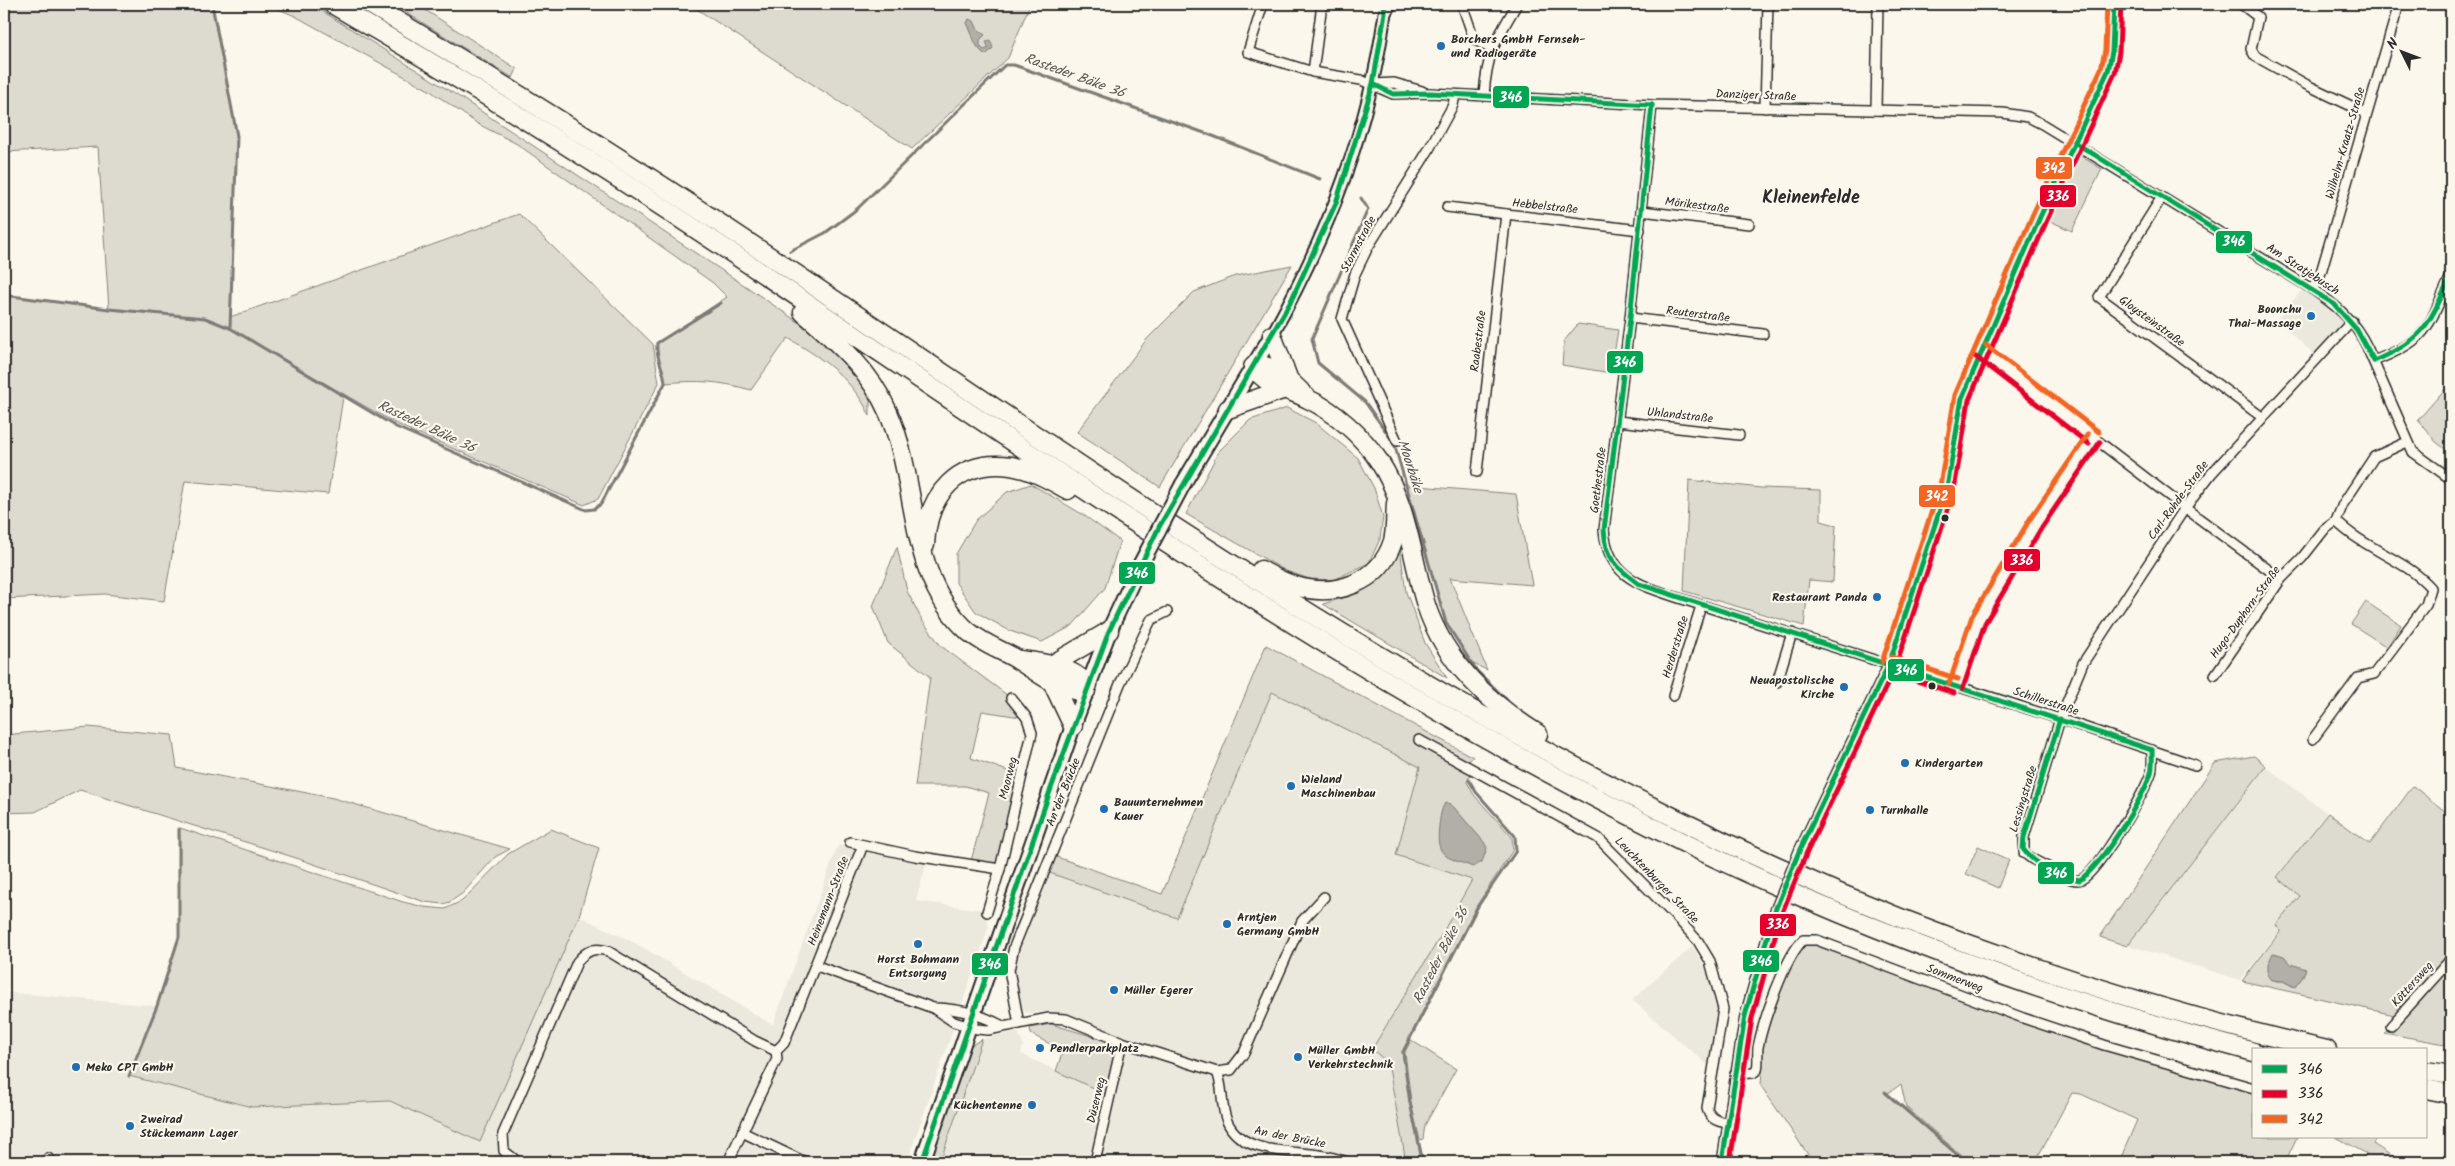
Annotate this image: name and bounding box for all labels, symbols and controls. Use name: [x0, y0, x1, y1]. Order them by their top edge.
north arrow: [2378, 28, 2428, 78]
place label: Borchers GmbH Fernseh- und Radiogeräte: [1451, 30, 1586, 63]
text: N: [2382, 33, 2404, 55]
marker: Borchers GmbH Fernseh- und Radiogeräte: [1435, 40, 1447, 52]
water label: Rasteder Bäke 36: [1021, 48, 1129, 105]
street label: Wilhelm-Kraatz-Straße: [2320, 84, 2371, 201]
line badge: 346: [1492, 85, 1530, 109]
street label: Danziger Straße: [1715, 85, 1797, 106]
text: 346: [1499, 87, 1523, 109]
line badge: 342: [2035, 156, 2073, 180]
text: 342: [2041, 158, 2066, 180]
district label: Kleinenfelde: [1762, 184, 1860, 213]
line badge: 336: [2039, 184, 2077, 208]
text: 336: [2046, 186, 2070, 208]
street label: Mörikestraße: [1664, 192, 1731, 219]
street label: Hebbelstraße: [1511, 194, 1579, 219]
street label: Stormstraße: [1336, 212, 1382, 276]
line badge: 346: [2215, 230, 2253, 254]
text: 346: [2222, 231, 2246, 253]
street label: Am Stratjebusch: [2262, 238, 2343, 300]
street label: Gloysteinstraße: [2115, 291, 2189, 352]
place label: Boonchu Thai-Massage: [2228, 300, 2301, 333]
street label: Reuterstraße: [1665, 301, 1731, 328]
street label: Raabestraße: [1465, 309, 1492, 373]
marker: Boonchu Thai-Massage: [2305, 310, 2317, 322]
line badge: 346: [1606, 350, 1644, 374]
text: 346: [1613, 352, 1637, 374]
water label: Rasteder Bäke 36: [374, 395, 480, 460]
street label: Uhlandstraße: [1646, 403, 1715, 428]
water label: Moorbäke: [1391, 437, 1430, 498]
street label: Goethestraße: [1585, 445, 1612, 514]
street label: Carl-Rohde-Straße: [2143, 456, 2214, 544]
line badge: 342: [1918, 484, 1956, 508]
text: 342: [1924, 486, 1949, 508]
unlabelled marker: [1940, 513, 1950, 523]
line badge: 336: [2003, 548, 2041, 572]
text: 336: [2010, 550, 2034, 572]
line badge: 346: [1118, 561, 1156, 585]
street label: Hugo-Duphorn-Straße: [2205, 562, 2286, 663]
text: 346: [1125, 563, 1149, 585]
place label: Restaurant Panda: [1772, 588, 1867, 607]
marker: Restaurant Panda: [1871, 591, 1883, 603]
street label: Herderstraße: [1657, 613, 1694, 681]
line badge: 346: [1887, 658, 1925, 682]
text: 346: [1894, 660, 1918, 682]
place label: Neuapostolische Kirche: [1750, 671, 1834, 704]
marker: Neuapostolische Kirche: [1838, 681, 1850, 693]
unlabelled marker: [1927, 681, 1937, 691]
street label: Schillerstraße: [2011, 682, 2082, 721]
street label: Moorweg: [994, 754, 1023, 802]
place label: Kindergarten: [1915, 754, 1983, 773]
street label: An der Brücke: [1041, 755, 1086, 829]
marker: Kindergarten: [1899, 757, 1911, 769]
street label: Lessingstraße: [2004, 763, 2043, 835]
place label: Wieland Maschinenbau: [1301, 770, 1376, 803]
marker: Wieland Maschinenbau: [1285, 780, 1297, 792]
place label: Bauunternehmen Kauer: [1114, 793, 1203, 826]
place label: Turnhalle: [1880, 801, 1929, 820]
marker: Bauunternehmen Kauer: [1098, 803, 1110, 815]
marker: Turnhalle: [1864, 804, 1876, 816]
street label: Leuchtenburger Straße: [1610, 832, 1704, 929]
street label: Heinemann-Straße: [803, 853, 855, 949]
line badge: 346: [2037, 861, 2075, 885]
text: 346: [2044, 863, 2068, 885]
water label: Rasteder Bäke 36: [1407, 902, 1475, 1008]
place label: Arntjen Germany GmbH: [1237, 908, 1320, 941]
line badge: 336: [1759, 913, 1797, 937]
text: 336: [1766, 914, 1790, 936]
marker: Arntjen Germany GmbH: [1221, 918, 1233, 930]
marker: Horst Bohmann Entsorgung: [912, 938, 924, 950]
line badge: 346: [1742, 949, 1780, 973]
place label: Horst Bohmann Entsorgung: [877, 950, 959, 983]
text: 346: [1749, 951, 1773, 973]
line badge: 346: [971, 952, 1009, 976]
text: 346: [978, 954, 1002, 976]
street label: Köttersweg: [2387, 957, 2438, 1011]
street label: Sommerweg: [1924, 959, 1986, 998]
place label: Müller Egerer: [1124, 981, 1193, 1000]
marker: Müller Egerer: [1108, 984, 1120, 996]
place label: Pendlerparkplatz: [1050, 1039, 1139, 1058]
place label: Müller GmbH Verkehrstechnik: [1308, 1041, 1394, 1074]
marker: Pendlerparkplatz: [1034, 1042, 1046, 1054]
legend: [2252, 1048, 2428, 1138]
marker: Müller GmbH Verkehrstechnik: [1292, 1051, 1304, 1063]
place label: Meko CPT GmbH: [86, 1058, 174, 1077]
text: 346: [2298, 1058, 2323, 1082]
marker: Meko CPT GmbH: [70, 1061, 82, 1073]
street label: Düserweg: [1082, 1075, 1111, 1125]
text: 336: [2298, 1082, 2323, 1106]
place label: Küchentenne: [953, 1096, 1022, 1115]
marker: Küchentenne: [1026, 1099, 1038, 1111]
text: 342: [2298, 1108, 2324, 1132]
place label: Zweirad Stückemann Lager: [140, 1110, 239, 1143]
marker: Zweirad Stückemann Lager: [124, 1120, 136, 1132]
street label: An der Brücke: [1253, 1121, 1328, 1154]

